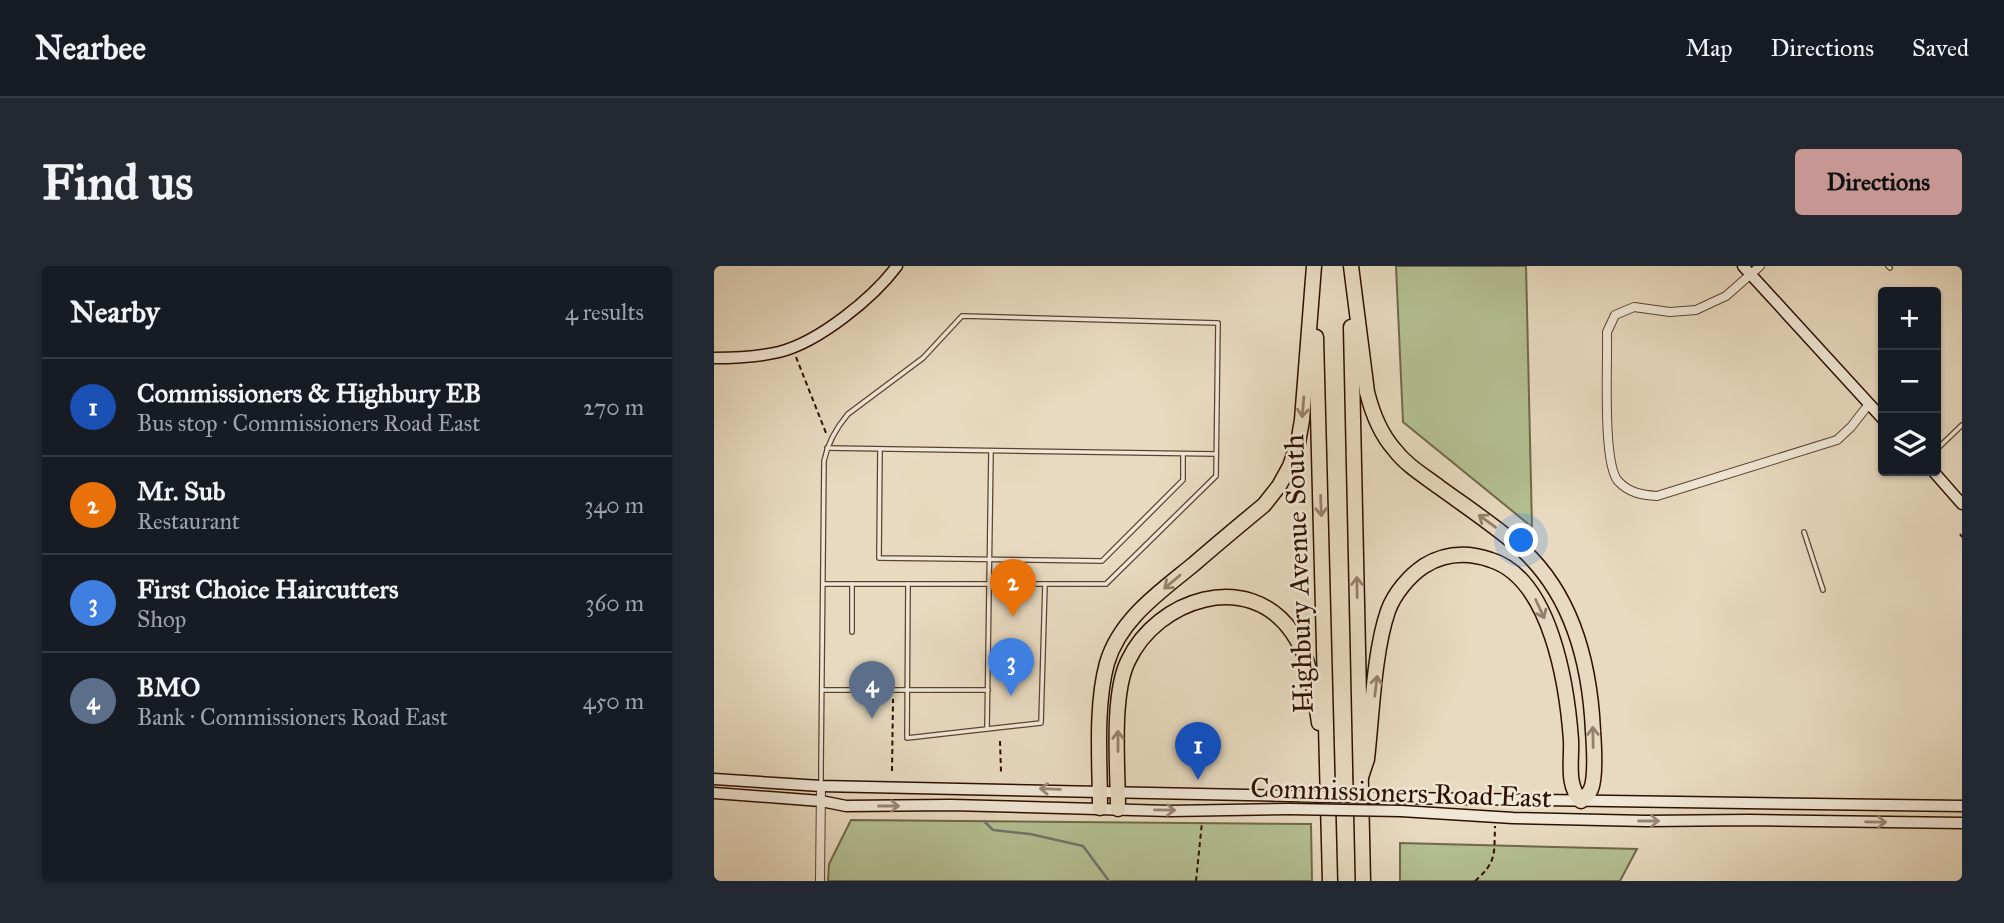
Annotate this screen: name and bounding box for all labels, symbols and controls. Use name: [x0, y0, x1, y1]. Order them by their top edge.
text: Nearbee: [35, 28, 146, 68]
text: Map: [1686, 33, 1733, 63]
text: Directions: [1771, 33, 1874, 63]
text: Saved: [1912, 33, 1969, 63]
button: Directions: [1795, 149, 1962, 215]
text: Find us: [42, 153, 193, 212]
map controls: [1878, 287, 1941, 476]
button: +: [1878, 287, 1941, 350]
text: Nearby: [70, 294, 160, 330]
text: 4 results: [565, 298, 644, 326]
button: −: [1878, 350, 1941, 413]
text: Commissioners & Highbury EB: [137, 377, 481, 409]
text: 1: [88, 393, 98, 421]
text: 270 m: [583, 393, 644, 421]
one-way arrow: [1296, 396, 1309, 418]
text: Bus stop · Commissioners Road East: [137, 409, 480, 437]
button: layers: [1878, 413, 1941, 476]
street label: Highbury Avenue South: [1276, 433, 1321, 714]
text: Mr. Sub: [137, 475, 225, 507]
text: 2: [87, 491, 99, 519]
text: 340 m: [584, 491, 644, 519]
one-way arrow: [1314, 494, 1328, 517]
text: Restaurant: [137, 507, 240, 535]
one-way arrow: [1478, 514, 1496, 529]
your location: [1504, 523, 1538, 557]
pin: 2: [990, 559, 1036, 617]
text: First Choice Haircutters: [137, 573, 399, 605]
one-way arrow: [1163, 574, 1181, 590]
one-way arrow: [1350, 576, 1363, 599]
text: 3: [88, 589, 98, 617]
text: 360 m: [585, 589, 644, 617]
one-way arrow: [1534, 598, 1547, 619]
text: Shop: [137, 605, 186, 633]
pin: 3: [988, 638, 1034, 696]
pin: 4: [849, 661, 895, 719]
text: BMO: [137, 671, 200, 703]
one-way arrow: [1369, 675, 1382, 698]
text: 4: [87, 687, 99, 715]
text: 450 m: [583, 687, 644, 715]
text: Bank · Commissioners Road East: [137, 703, 448, 731]
pin: 1: [1175, 722, 1221, 780]
one-way arrow: [1586, 726, 1600, 749]
one-way arrow: [1111, 729, 1125, 752]
street label: Commissioners Road East: [1250, 770, 1552, 815]
one-way arrow: [1038, 783, 1061, 796]
one-way arrow: [877, 799, 900, 813]
one-way arrow: [1154, 803, 1177, 817]
one-way arrow: [1637, 814, 1660, 828]
one-way arrow: [1865, 815, 1888, 829]

